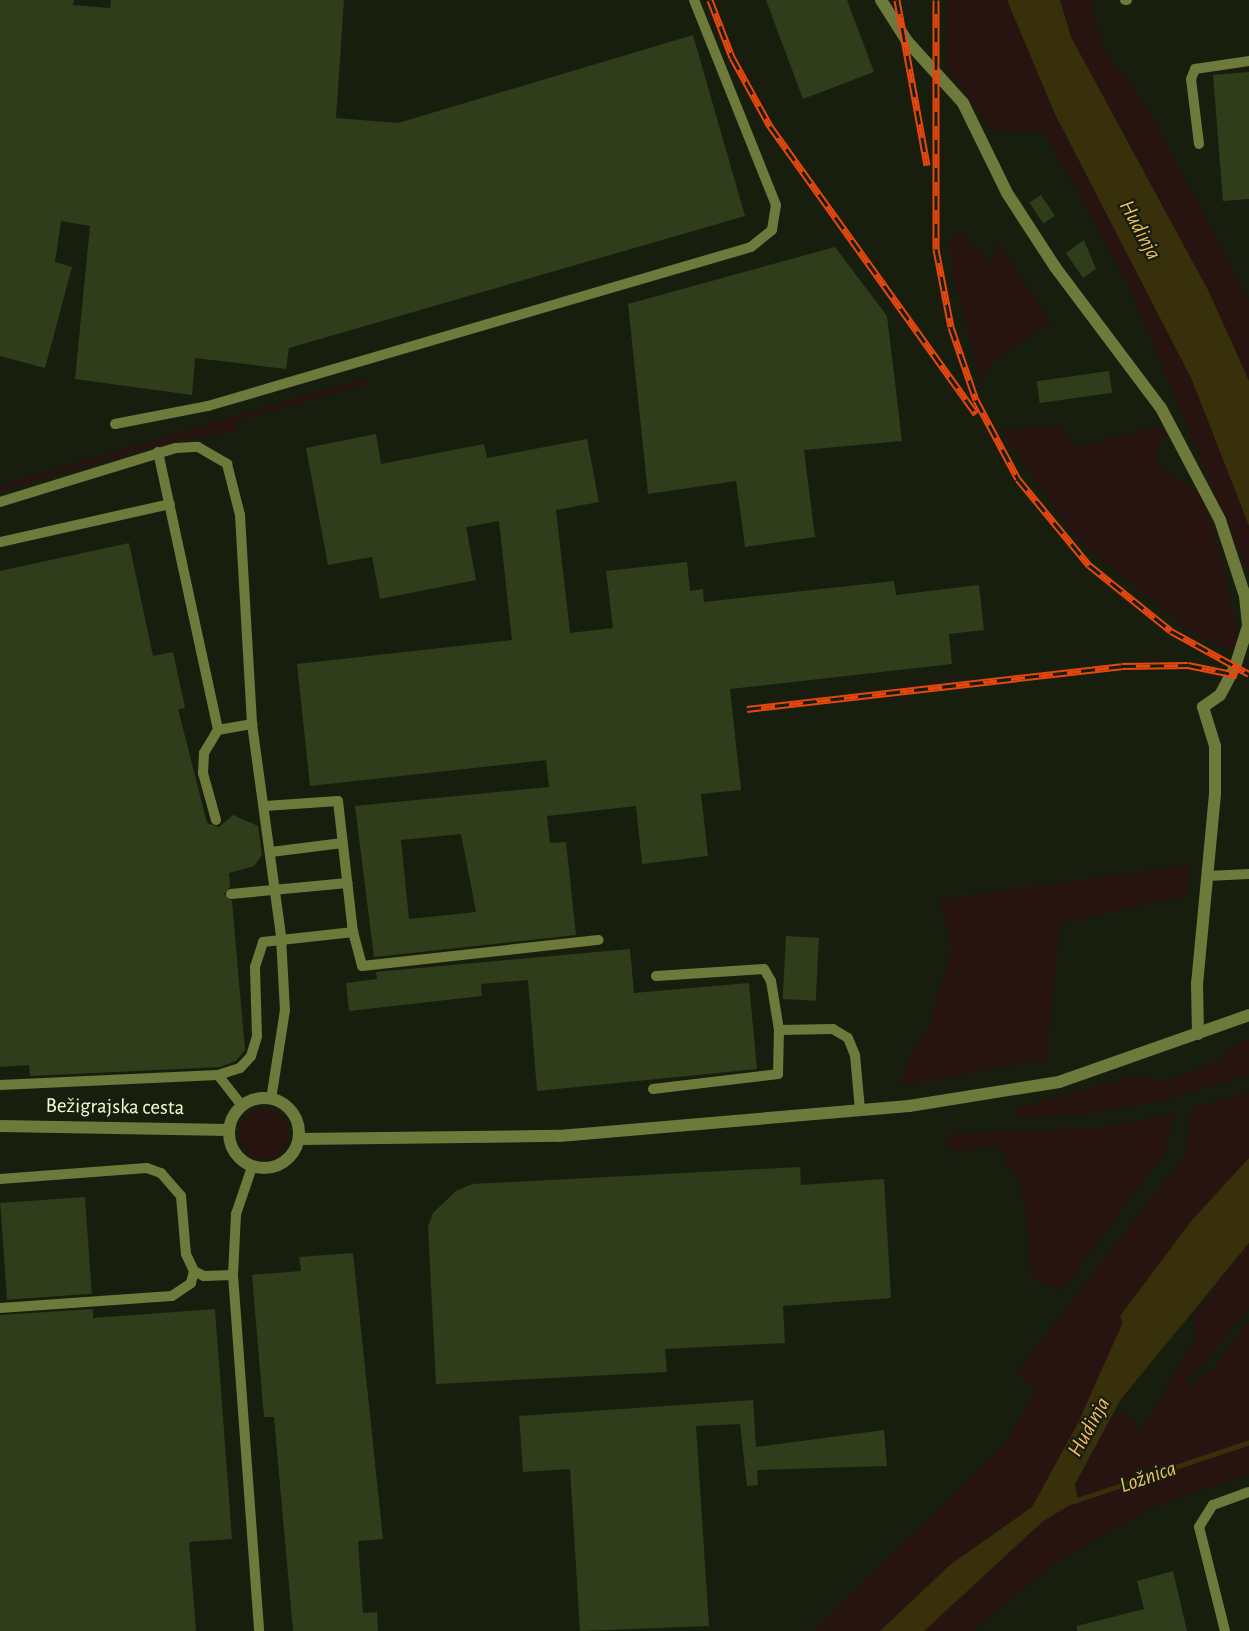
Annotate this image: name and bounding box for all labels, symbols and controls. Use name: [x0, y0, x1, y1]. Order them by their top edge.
water label: Hudinja: [1113, 196, 1167, 264]
street label: Bežigrajska cesta: [46, 1093, 184, 1121]
water label: Hudinja: [1062, 1393, 1116, 1461]
water label: Ložnica: [1116, 1455, 1180, 1499]

